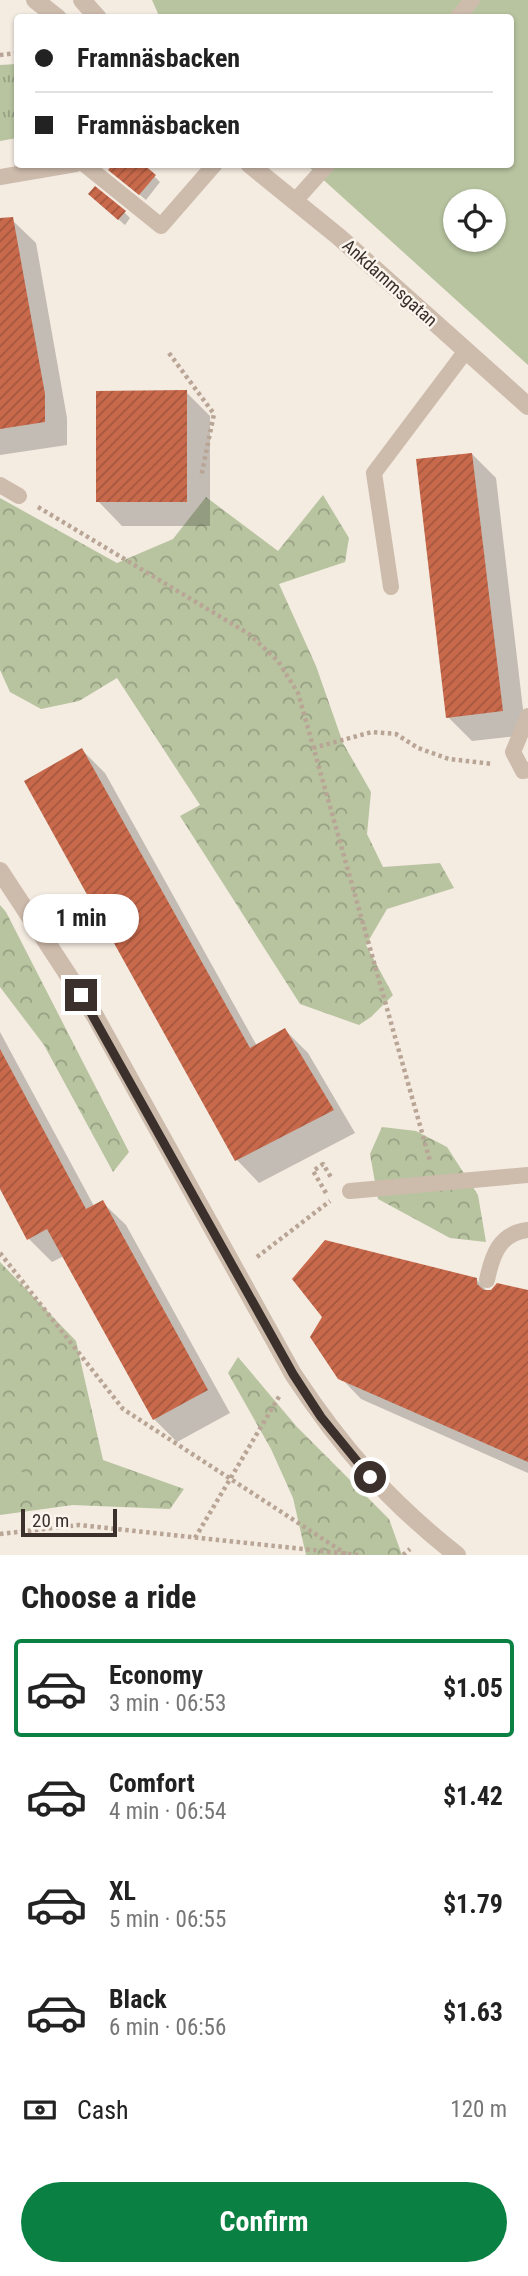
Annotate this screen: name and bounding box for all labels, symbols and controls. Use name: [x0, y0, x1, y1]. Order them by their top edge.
text: Framnäsbacken: [77, 43, 240, 73]
text: Framnäsbacken: [77, 110, 240, 140]
map controls: [443, 189, 506, 252]
button: locate: [443, 189, 506, 252]
street label: Ankdammsgatan: [339, 235, 442, 331]
callout: 1 min: [23, 894, 139, 942]
text: 1 min: [55, 905, 107, 932]
route end: [65, 979, 97, 1011]
route start: [354, 1461, 386, 1493]
scale bar: [21, 1506, 117, 1538]
text: 20 m: [32, 1509, 69, 1532]
text: Choose a ride: [21, 1578, 196, 1616]
icon: car: [25, 1657, 88, 1720]
text: Economy: [109, 1660, 203, 1690]
text: $1.05: [443, 1673, 503, 1703]
text: 3 min · 06:53: [109, 1690, 226, 1717]
icon: car: [25, 1765, 88, 1828]
text: Comfort: [109, 1768, 195, 1798]
text: $1.42: [443, 1781, 503, 1811]
text: 4 min · 06:54: [109, 1798, 226, 1825]
icon: car: [25, 1873, 88, 1936]
text: XL: [109, 1876, 136, 1906]
text: $1.79: [443, 1889, 503, 1919]
text: 5 min · 06:55: [109, 1906, 226, 1933]
icon: car: [25, 1981, 88, 2044]
text: Black: [109, 1984, 167, 2014]
text: $1.63: [443, 1997, 503, 2027]
text: 6 min · 06:56: [109, 2014, 226, 2041]
icon: cash: [21, 2091, 59, 2129]
text: Cash: [77, 2095, 129, 2125]
text: 120 m: [450, 2096, 507, 2123]
button: Confirm: [21, 2182, 507, 2262]

